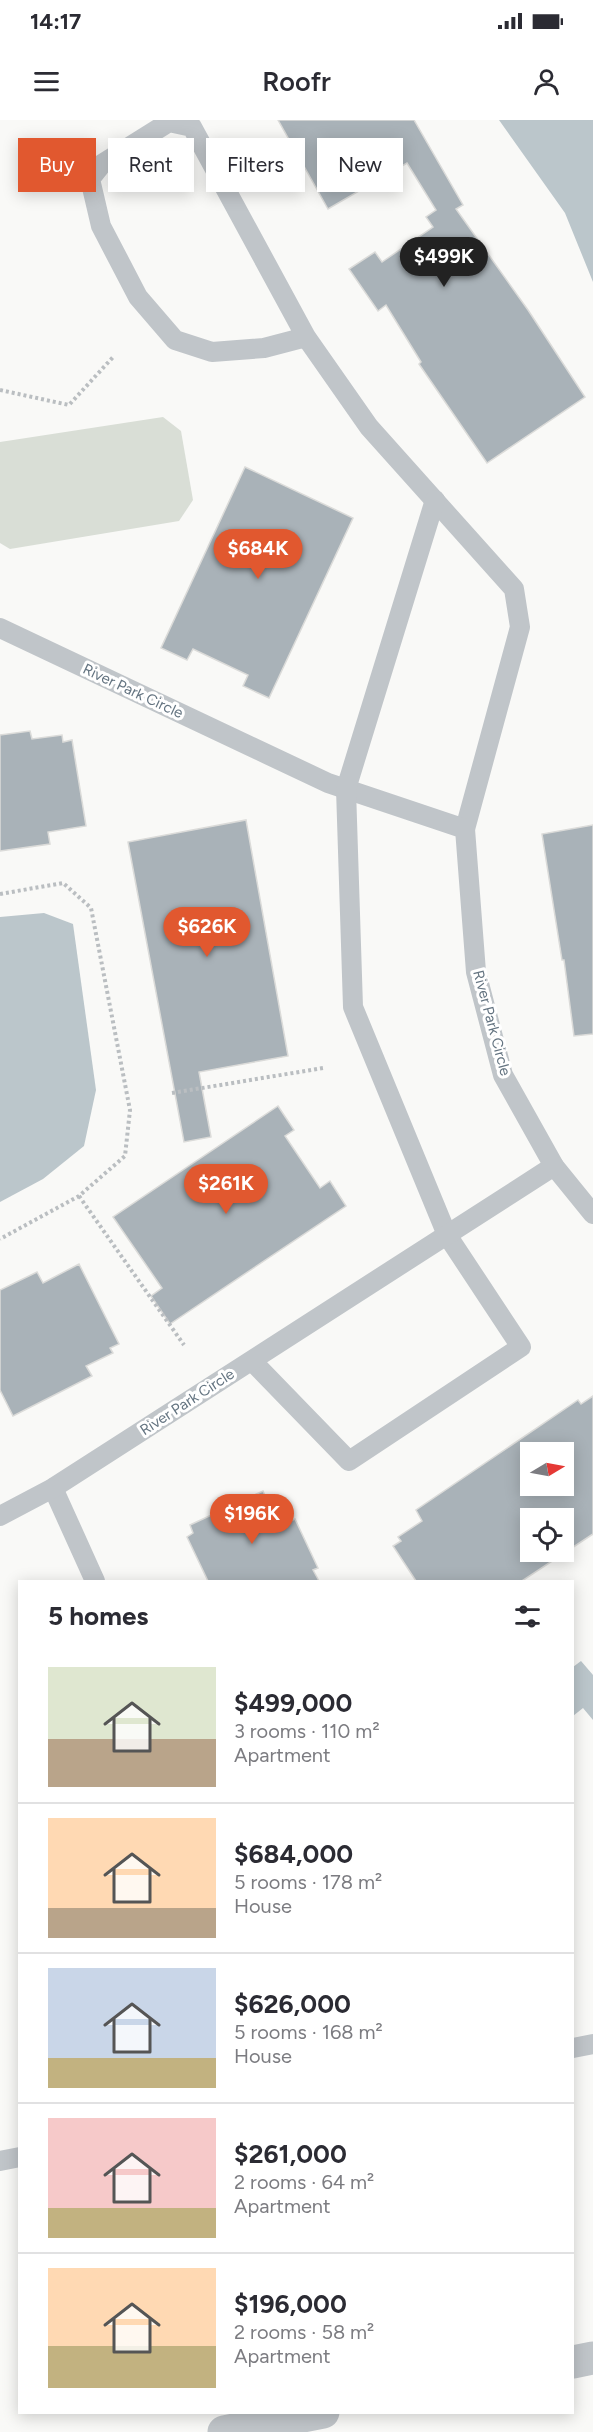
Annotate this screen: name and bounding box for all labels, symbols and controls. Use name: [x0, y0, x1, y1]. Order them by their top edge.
text: 14:17: [30, 8, 81, 35]
icon: menu: [30, 65, 63, 98]
text: Roofr: [262, 65, 331, 98]
icon: person: [530, 65, 563, 98]
chip: Buy: [18, 138, 96, 192]
chip: Rent: [108, 138, 194, 192]
chip: Filters: [206, 138, 305, 192]
chip: New: [317, 138, 403, 192]
pin: $499K: [402, 237, 486, 288]
text: $499K: [414, 244, 474, 268]
pin: $684K: [216, 529, 300, 580]
text: $684K: [228, 536, 288, 560]
street label: River Park Circle: [80, 660, 186, 722]
pin: $626K: [165, 907, 249, 958]
text: $626K: [177, 914, 237, 938]
street label: River Park Circle: [469, 968, 515, 1078]
pin: $261K: [184, 1164, 268, 1215]
text: $261K: [198, 1171, 254, 1195]
street label: River Park Circle: [137, 1365, 237, 1439]
north arrow: [520, 1442, 574, 1496]
map controls: [520, 1442, 574, 1562]
pin: $196K: [210, 1494, 294, 1545]
text: $196K: [224, 1501, 280, 1525]
button: locate: [520, 1508, 574, 1562]
text: 5 homes: [48, 1600, 148, 1632]
icon: filters: [511, 1600, 544, 1633]
text: $499,000: [234, 1687, 352, 1719]
icon: home: [96, 1691, 168, 1763]
text: 3 rooms · 110 m²: [234, 1719, 380, 1743]
text: Apartment: [234, 1743, 331, 1767]
text: $684,000: [234, 1838, 353, 1870]
icon: home: [96, 1842, 168, 1914]
text: 5 rooms · 178 m²: [234, 1870, 382, 1894]
text: House: [234, 1894, 292, 1918]
text: $626,000: [234, 1988, 351, 2020]
icon: home: [96, 1992, 168, 2064]
text: 5 rooms · 168 m²: [234, 2020, 383, 2044]
text: House: [234, 2044, 292, 2068]
text: $261,000: [234, 2138, 347, 2170]
icon: home: [96, 2142, 168, 2214]
text: 2 rooms · 64 m²: [234, 2170, 374, 2194]
text: Apartment: [234, 2194, 331, 2218]
text: $196,000: [234, 2288, 347, 2320]
icon: home: [96, 2292, 168, 2364]
text: 2 rooms · 58 m²: [234, 2320, 374, 2344]
text: Apartment: [234, 2344, 331, 2368]

